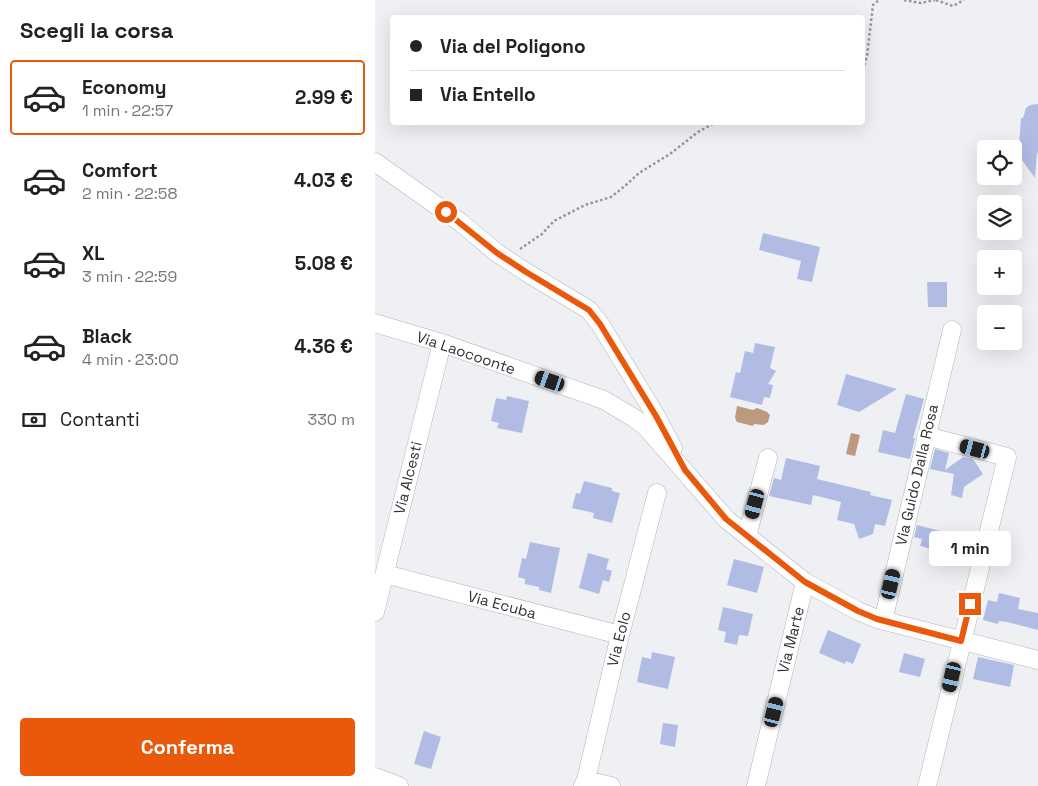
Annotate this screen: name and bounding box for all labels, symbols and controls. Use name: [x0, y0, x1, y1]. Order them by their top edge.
text: Scegli la corsa: [20, 16, 173, 44]
text: Via del Poligono: [440, 34, 586, 59]
icon: car: [22, 75, 67, 120]
text: Economy: [82, 75, 166, 100]
text: Via Entello: [440, 82, 536, 107]
text: 2.99 €: [295, 85, 353, 110]
text: 1 min · 22:57: [82, 100, 173, 121]
map controls: [977, 140, 1022, 350]
button: locate: [977, 140, 1022, 185]
icon: car: [22, 158, 67, 203]
text: Comfort: [82, 158, 158, 183]
text: 4.03 €: [294, 168, 353, 193]
text: 2 min · 22:58: [82, 183, 177, 204]
button: layers: [977, 195, 1022, 240]
route start: [435, 201, 457, 223]
icon: car: [22, 241, 67, 286]
text: XL: [82, 241, 105, 266]
button: +: [977, 250, 1022, 295]
text: 5.08 €: [295, 251, 353, 276]
text: 3 min · 22:59: [82, 266, 177, 287]
button: −: [977, 305, 1022, 350]
icon: car: [22, 324, 67, 369]
text: Black: [82, 324, 132, 349]
street label: Via Laocoonte: [414, 327, 518, 378]
text: 4.36 €: [294, 334, 353, 359]
text: 4 min · 23:00: [82, 349, 179, 370]
car: [533, 369, 566, 393]
street label: Via Guido Dalla Rosa: [891, 402, 942, 547]
icon: cash: [20, 406, 48, 434]
text: Contanti: [60, 407, 140, 432]
text: 330 m: [308, 409, 355, 430]
car: [958, 438, 991, 460]
street label: Via Alcesti: [389, 439, 426, 516]
car: [743, 488, 766, 520]
callout: 1 min: [929, 532, 1011, 566]
text: 1 min: [950, 538, 990, 559]
car: [880, 568, 901, 600]
street label: Via Ecuba: [466, 586, 539, 623]
route end: [959, 593, 981, 615]
street label: Via Marte: [773, 604, 808, 675]
street label: Via Eolo: [603, 609, 635, 668]
car: [941, 661, 962, 693]
car: [763, 696, 784, 728]
button: Conferma: [20, 718, 355, 776]

